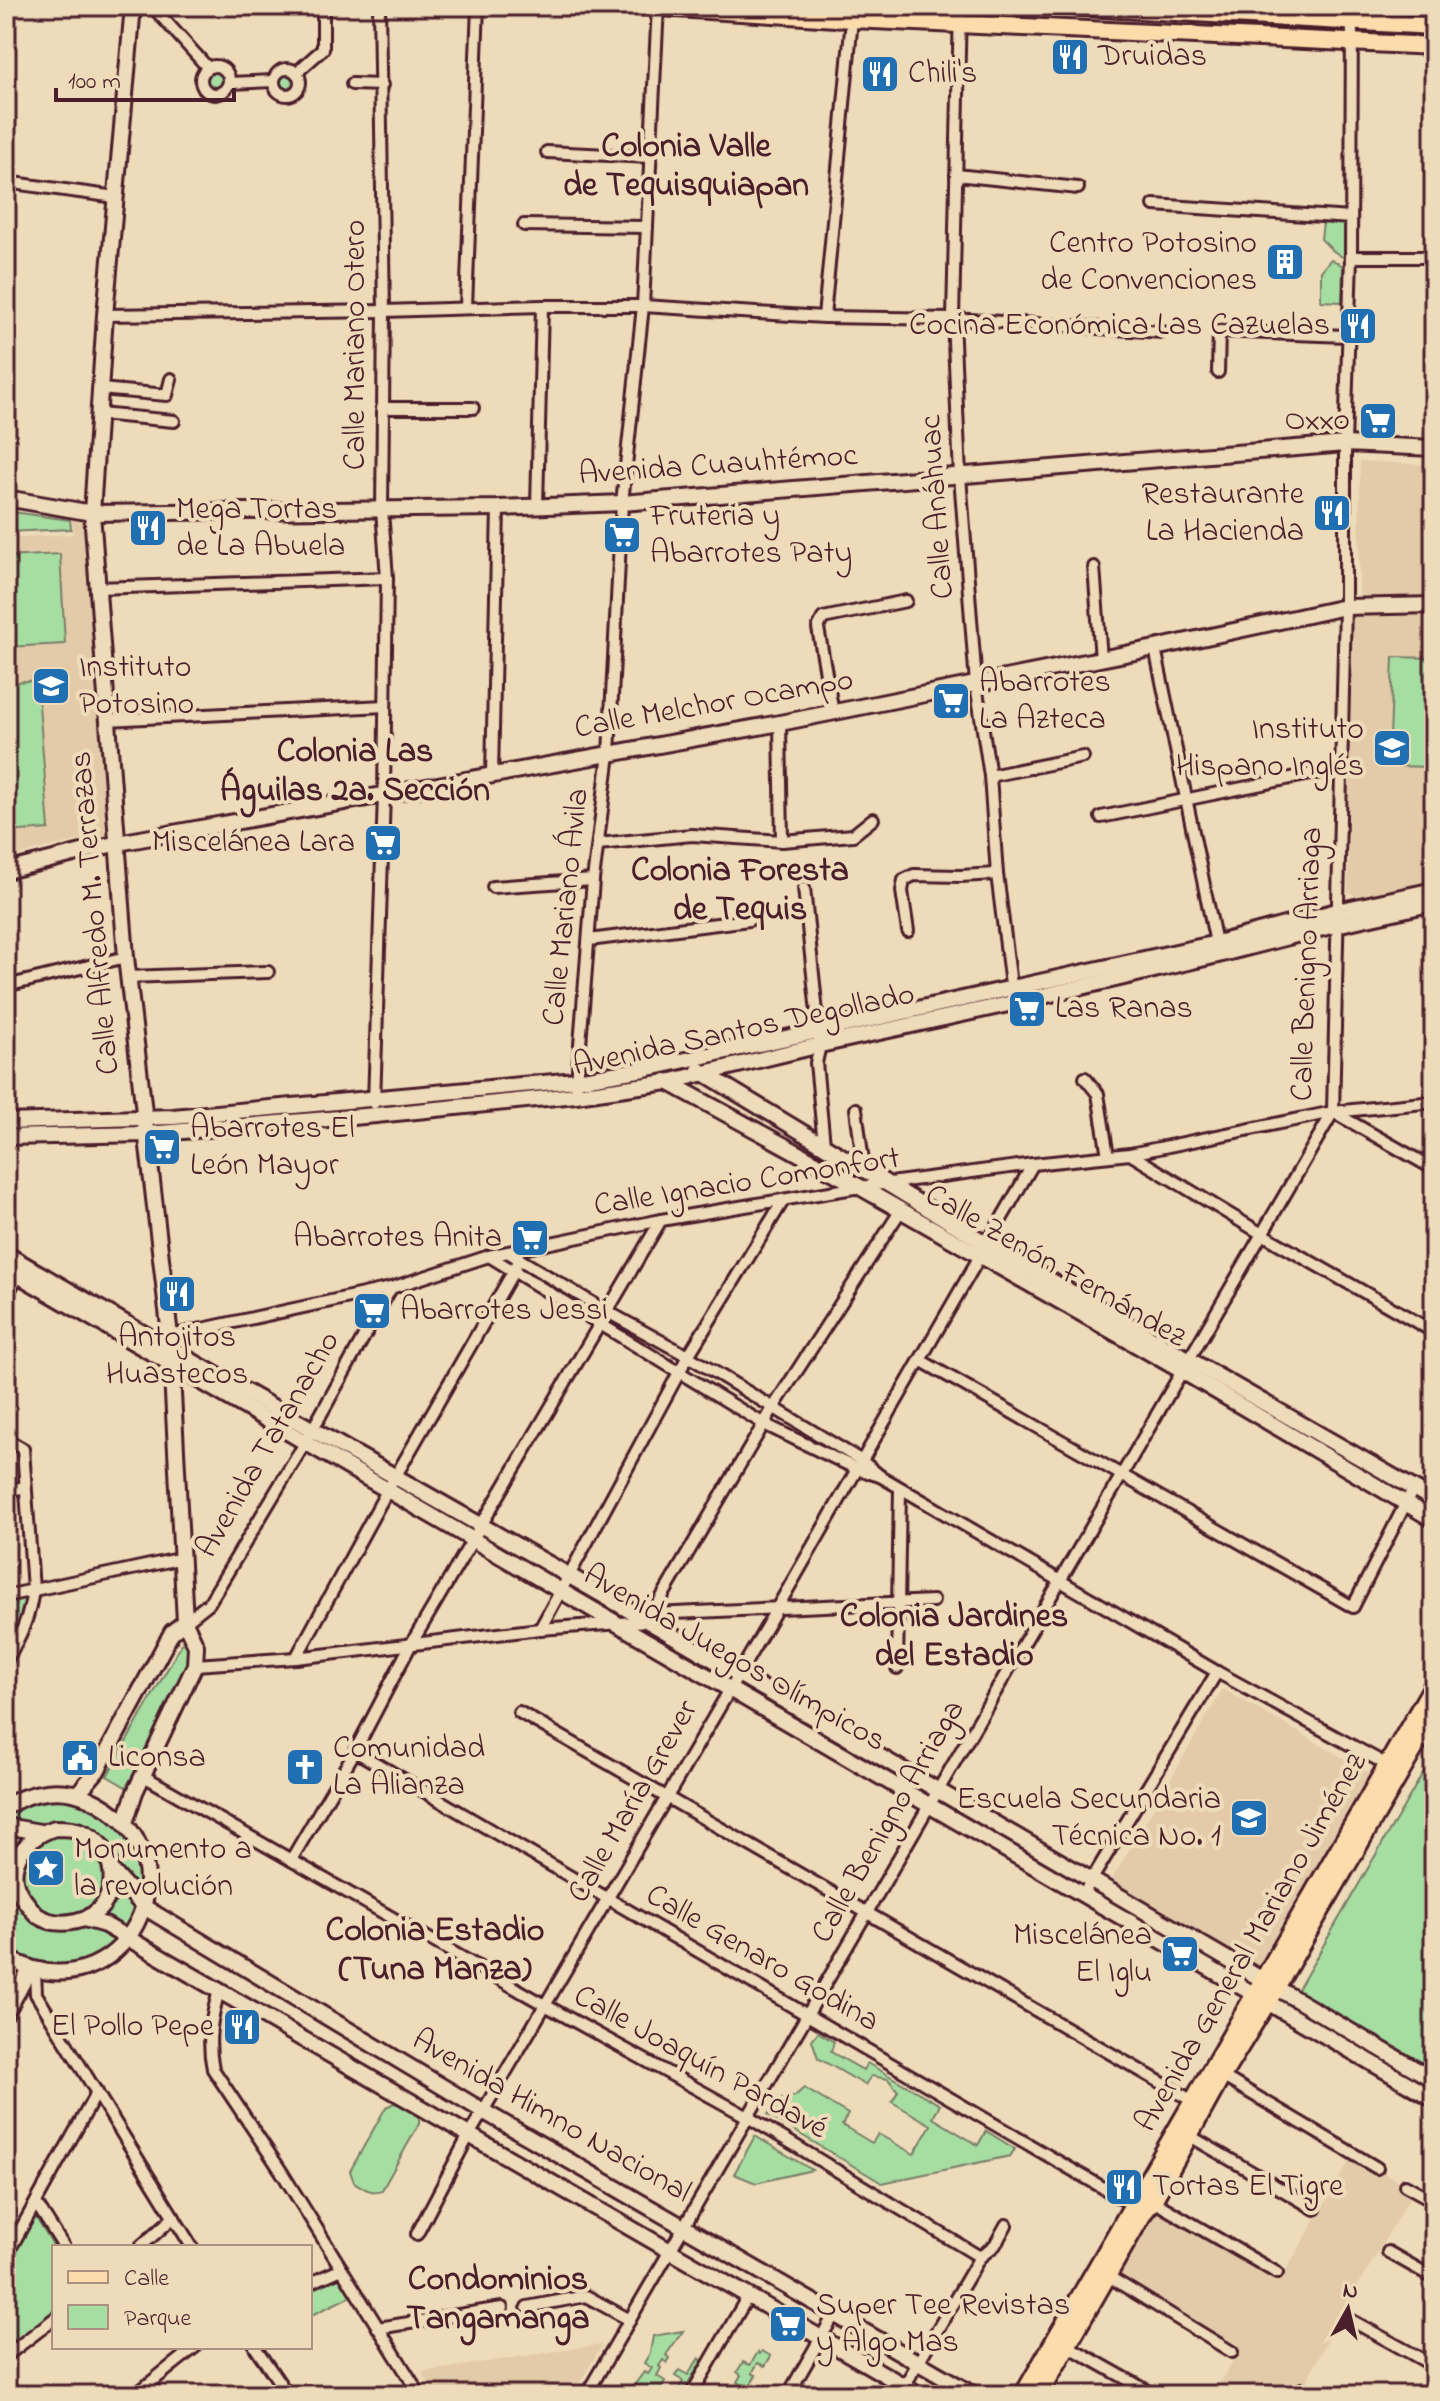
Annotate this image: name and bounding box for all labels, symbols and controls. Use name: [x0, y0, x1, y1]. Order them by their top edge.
place label: Druidas: [1097, 34, 1207, 81]
restaurant icon: Druidas: [1049, 36, 1091, 78]
place label: Chili's: [908, 51, 977, 98]
scale bar: [56, 52, 234, 102]
restaurant icon: Chili's: [859, 53, 901, 95]
text: 100 m: [68, 65, 121, 100]
district label: Colonia Valle de Tequisquiapan: [563, 123, 809, 212]
street label: Calle Mariano Otero: [333, 220, 380, 470]
place label: Centro Potosino de Convenciones: [1040, 221, 1257, 305]
building icon: Centro Potosino de Convenciones: [1264, 241, 1306, 283]
place label: Cocina Económica Las Cazuelas: [909, 303, 1330, 350]
restaurant icon: Cocina Económica Las Cazuelas: [1337, 305, 1379, 347]
place label: Oxxo: [1285, 398, 1350, 445]
supermarket icon: Oxxo: [1357, 400, 1399, 442]
street label: Calle Anáhuac: [908, 413, 968, 601]
street label: Avenida Cuauhtémoc: [577, 433, 860, 499]
place label: Restaurante La Hacienda: [1141, 472, 1305, 556]
place label: Mega Tortas de La Abuela: [176, 487, 345, 571]
restaurant icon: Restaurante La Hacienda: [1311, 492, 1353, 534]
place label: Fruteria y Abarrotes Paty: [649, 494, 852, 578]
restaurant icon: Mega Tortas de La Abuela: [127, 507, 169, 549]
supermarket icon: Fruteria y Abarrotes Paty: [601, 514, 643, 556]
place label: Instituto Potosino: [79, 645, 194, 729]
street label: Calle Melchor Ocampo: [571, 657, 857, 753]
place label: Abarrotes La Azteca: [979, 660, 1111, 744]
school or university icon: Instituto Potosino: [30, 665, 72, 707]
supermarket icon: Abarrotes La Azteca: [930, 680, 972, 722]
place label: Instituto Hispano Inglés: [1176, 707, 1364, 791]
school or university icon: Instituto Hispano Inglés: [1371, 727, 1413, 769]
district label: Colonia Las Águilas 2a. Sección: [220, 728, 490, 818]
street label: Calle Alfredo M. Terrazas: [58, 749, 134, 1077]
street label: Calle Mariano Ávila: [531, 786, 603, 1028]
place label: Miscelánea Lara: [152, 820, 355, 867]
supermarket icon: Miscelánea Lara: [362, 822, 404, 864]
street label: Calle Benigno Arriaga: [1280, 826, 1336, 1102]
district label: Colonia Foresta de Tequis: [631, 847, 849, 936]
street label: Avenida Santos Degollado: [569, 972, 919, 1090]
place label: Las Ranas: [1055, 986, 1193, 1033]
supermarket icon: Las Ranas: [1006, 988, 1048, 1030]
place label: Abarrotes El León Mayor: [190, 1106, 355, 1190]
supermarket icon: Abarrotes El León Mayor: [141, 1126, 183, 1168]
street label: Calle Ignacio Comonfort: [591, 1136, 904, 1230]
street label: Calle Zenón Fernández: [915, 1173, 1195, 1361]
place label: Abarrotes Anita: [293, 1215, 502, 1262]
supermarket icon: Abarrotes Anita: [509, 1217, 551, 1259]
restaurant icon: Antojitos Huastecos: [156, 1273, 198, 1315]
place label: Abarrotes Jessi: [400, 1288, 608, 1335]
supermarket icon: Abarrotes Jessi: [351, 1290, 393, 1332]
place label: Antojitos Huastecos: [106, 1315, 248, 1399]
street label: Avenida Tatanacho: [185, 1323, 353, 1567]
street label: Avenida Juegos Olímpicos: [574, 1553, 894, 1765]
district label: Colonia Jardines del Estadio: [840, 1593, 1068, 1682]
street label: Calle Benigno Arriaga: [800, 1691, 978, 1953]
street label: Calle María Grever: [557, 1692, 711, 1912]
place label: Comunidad La Alianza: [333, 1726, 485, 1810]
place label: Liconsa: [108, 1735, 206, 1782]
public building icon: Liconsa: [59, 1737, 101, 1779]
street label: Avenida General Mariano Jiménez: [1124, 1744, 1380, 2142]
church icon: Comunidad La Alianza: [284, 1746, 326, 1788]
place label: Escuela Secundaria Técnica No. 1: [957, 1777, 1221, 1861]
school or university icon: Escuela Secundaria Técnica No. 1: [1228, 1797, 1270, 1839]
place label: Monumento a la revolución: [74, 1827, 252, 1911]
place icon: Monumento a la revolución: [25, 1847, 67, 1889]
street label: Calle Genaro Godina: [636, 1873, 888, 2045]
district label: Colonia Estadio (Tuna Manza): [325, 1907, 545, 1996]
place label: Miscelánea El Iglu: [1013, 1913, 1152, 1997]
supermarket icon: Miscelánea El Iglu: [1159, 1933, 1201, 1975]
street label: Calle Joaquín Pardavé: [564, 1974, 836, 2153]
place label: El Pollo Pepe: [51, 2004, 215, 2051]
restaurant icon: El Pollo Pepe: [221, 2006, 263, 2048]
street label: Avenida Himno Nacional: [403, 2018, 699, 2216]
place label: Tortas El Tigre: [1152, 2164, 1344, 2211]
restaurant icon: Tortas El Tigre: [1103, 2166, 1145, 2208]
legend: [52, 2245, 312, 2349]
district label: Condominios Tangamanga: [406, 2256, 590, 2346]
text: Calle: [124, 2262, 169, 2297]
north arrow: [1308, 2269, 1388, 2349]
text: N: [1341, 2275, 1360, 2309]
place label: Super Tee Revistas y Algo Mas: [816, 2283, 1070, 2367]
text: Parque: [124, 2302, 191, 2337]
supermarket icon: Super Tee Revistas y Algo Mas: [767, 2303, 809, 2345]

